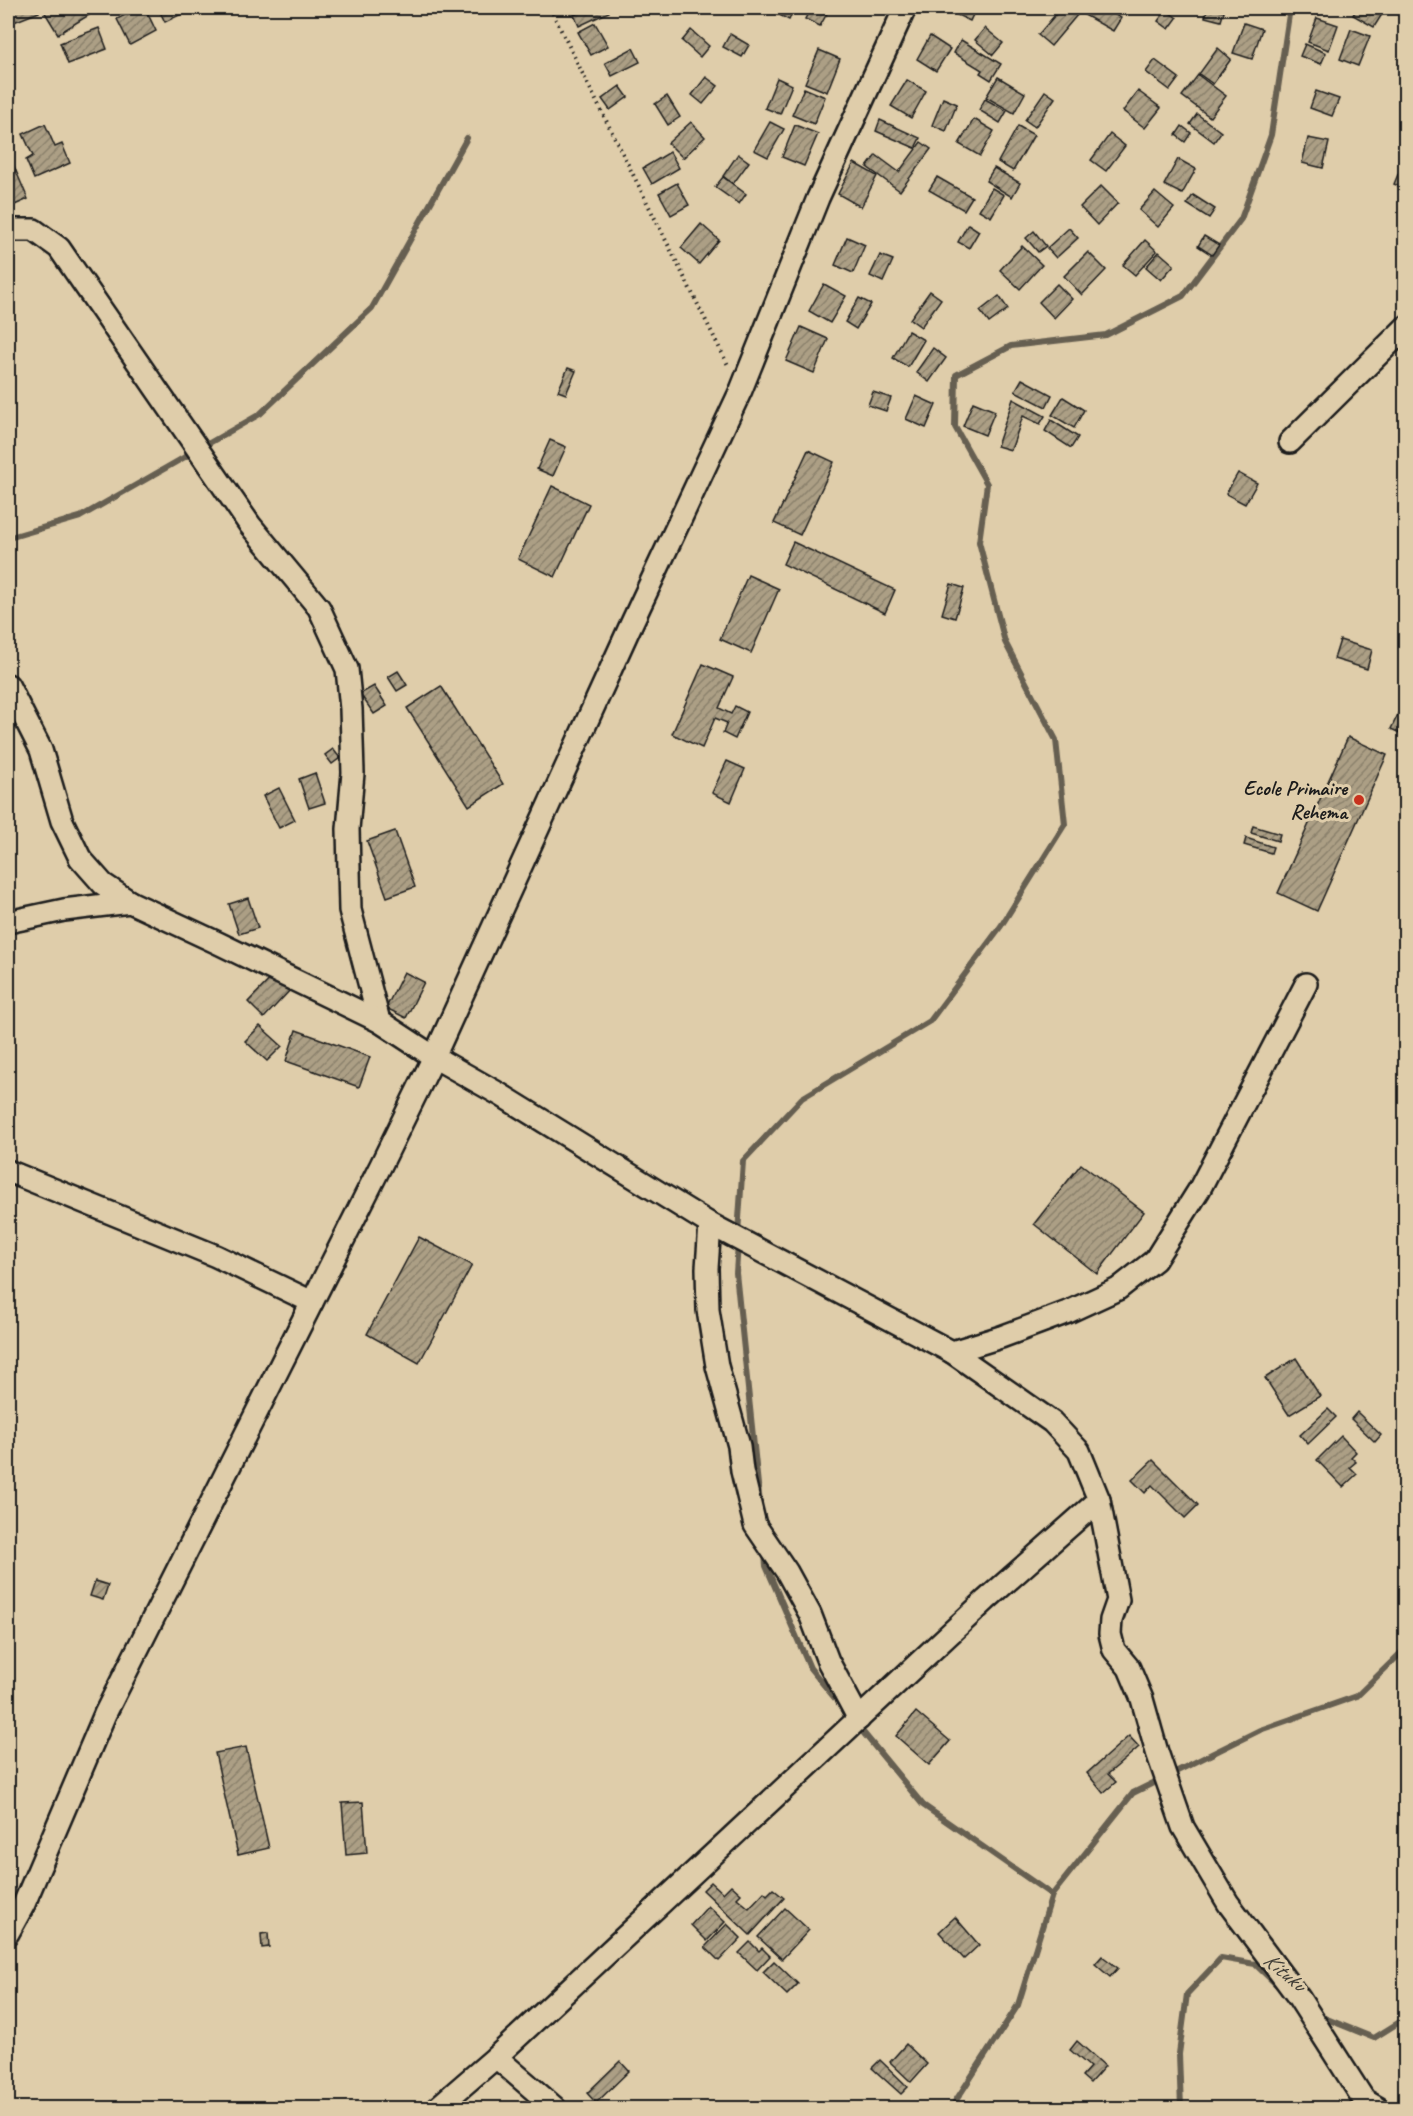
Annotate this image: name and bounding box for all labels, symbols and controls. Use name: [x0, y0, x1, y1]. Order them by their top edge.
place label: Ecole Primaire Rehema: [1243, 775, 1349, 825]
marker: Ecole Primaire Rehema: [1352, 793, 1366, 807]
water label: Kituku: [1257, 1946, 1314, 1999]

